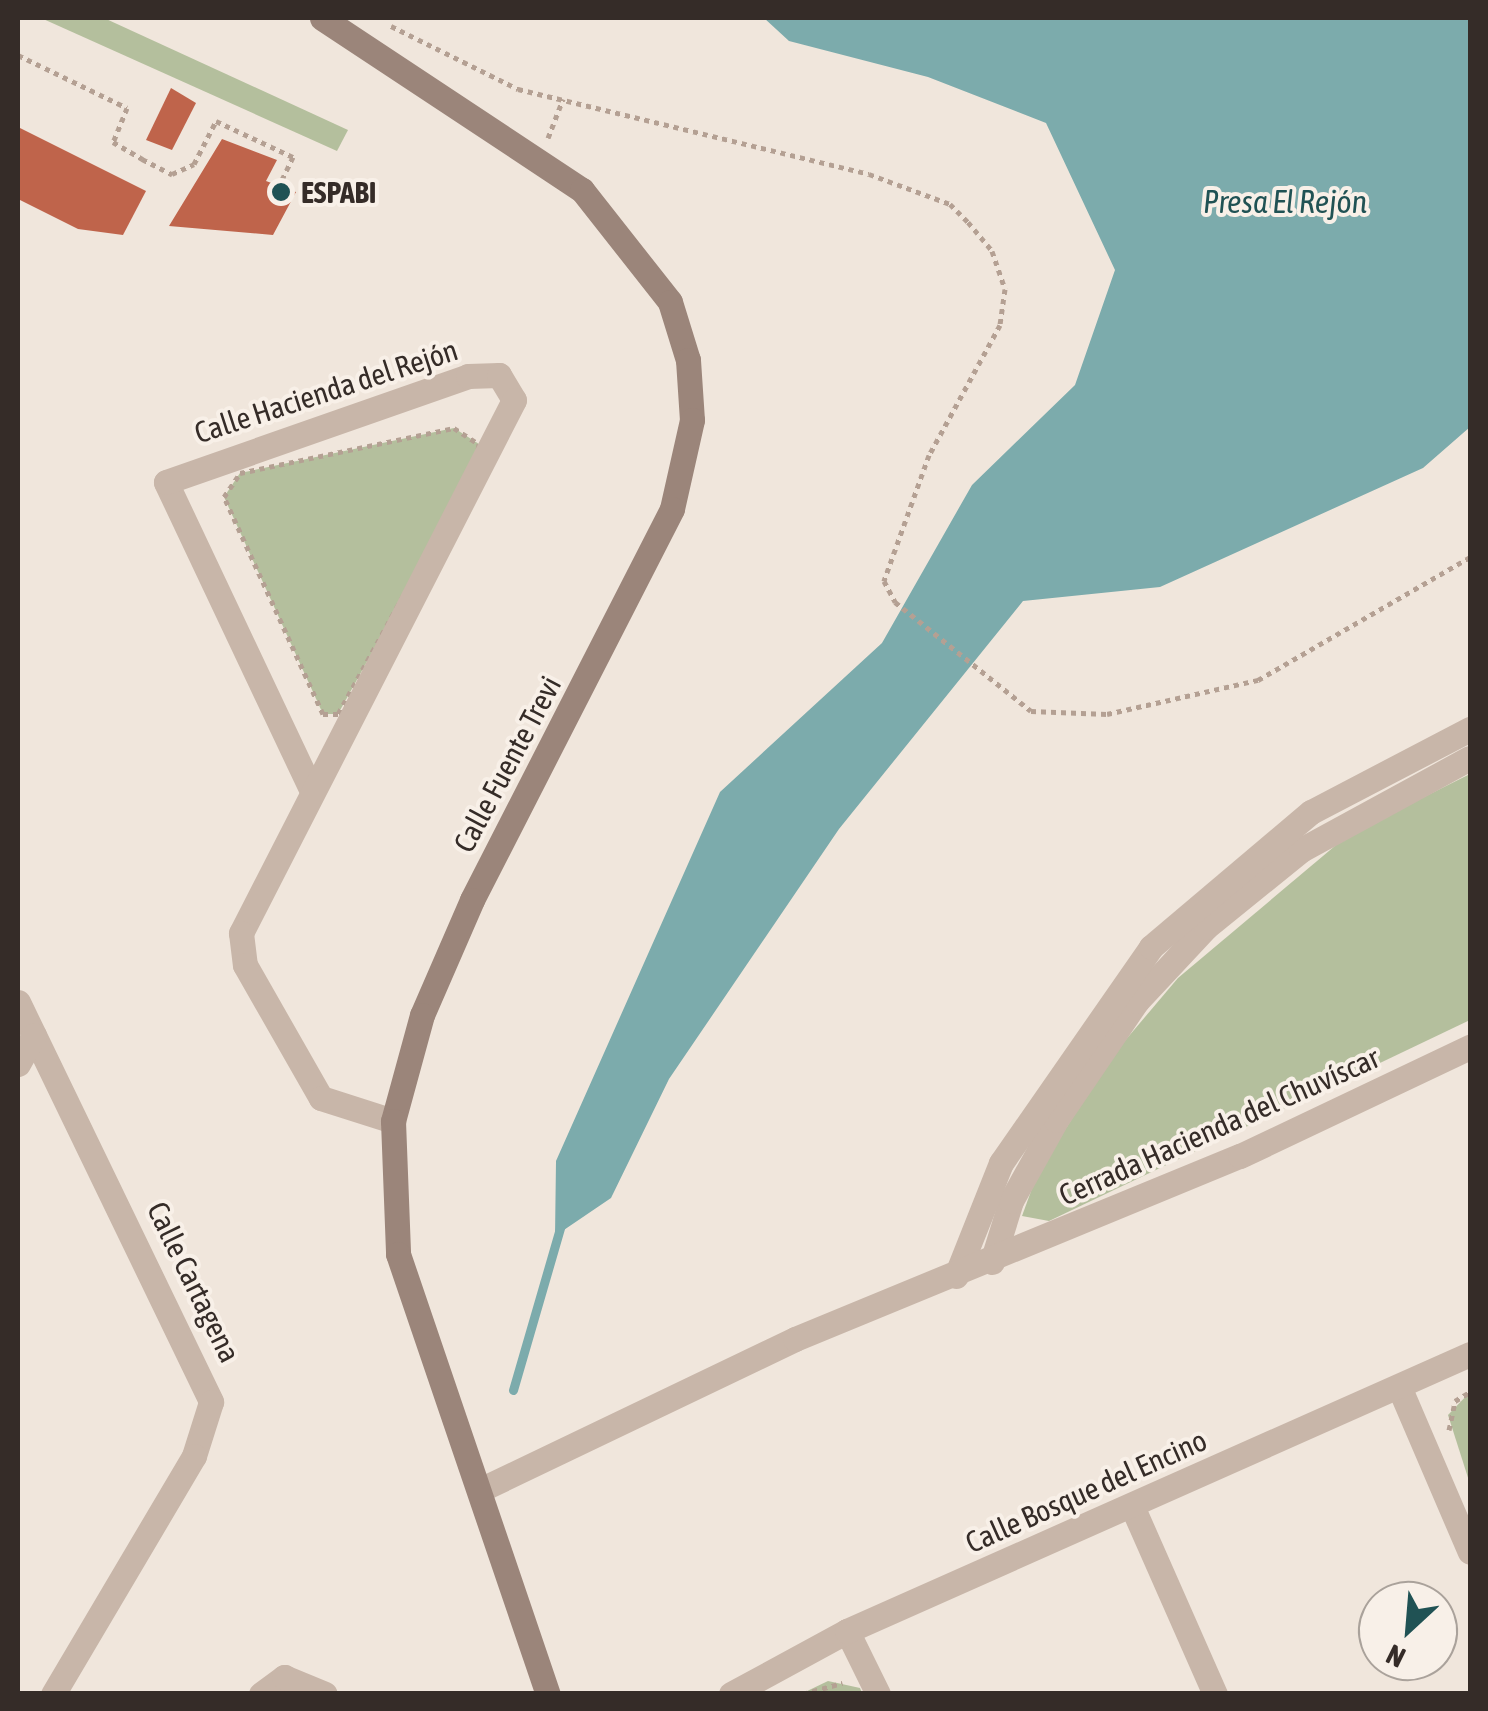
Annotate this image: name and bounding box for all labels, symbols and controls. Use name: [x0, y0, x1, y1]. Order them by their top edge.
place label: ESPABI: [301, 174, 376, 210]
marker: ESPABI: [270, 181, 292, 203]
water label: Presa El Rejón: [1203, 183, 1367, 221]
street label: Calle Hacienda del Rejón: [190, 331, 462, 451]
street label: Calle Fuente Trevi: [446, 670, 568, 858]
street label: Cerrada Hacienda del Chuvíscar: [1053, 1039, 1385, 1213]
street label: Calle Cartagena: [140, 1196, 248, 1368]
street label: Calle Bosque del Encino: [960, 1422, 1212, 1560]
north arrow: [1358, 1581, 1458, 1681]
text: N: [1381, 1638, 1410, 1674]

